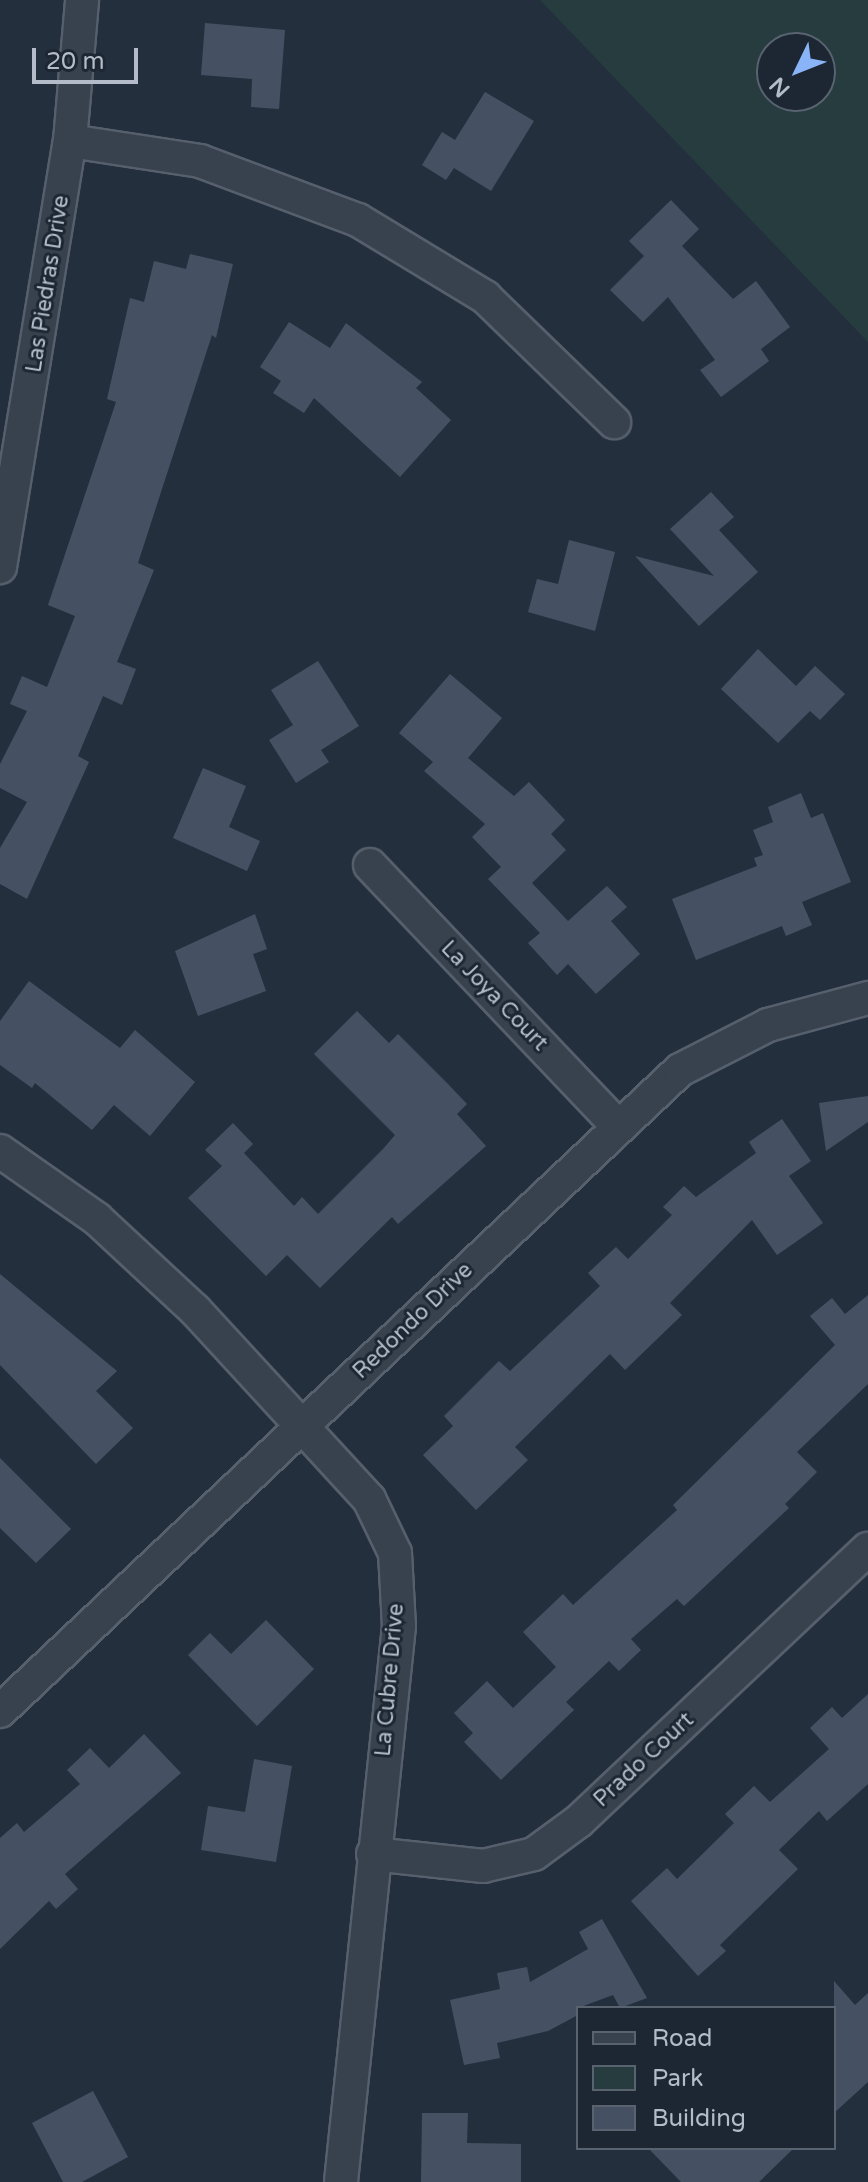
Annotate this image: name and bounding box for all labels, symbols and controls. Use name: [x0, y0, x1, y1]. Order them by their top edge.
scale bar: [36, 32, 142, 82]
north arrow: [756, 32, 836, 112]
text: 20 m: [46, 47, 104, 76]
text: N: [764, 72, 795, 102]
street label: Las Piedras Drive: [21, 194, 75, 374]
street label: La Joya Court: [435, 936, 553, 1056]
street label: Redondo Drive: [348, 1257, 478, 1385]
street label: La Cubre Drive: [370, 1602, 410, 1758]
street label: Prado Court: [589, 1707, 699, 1813]
legend: [576, 2006, 836, 2150]
text: Road: [652, 2024, 712, 2053]
text: Park: [652, 2064, 703, 2093]
text: Building: [652, 2104, 746, 2133]

